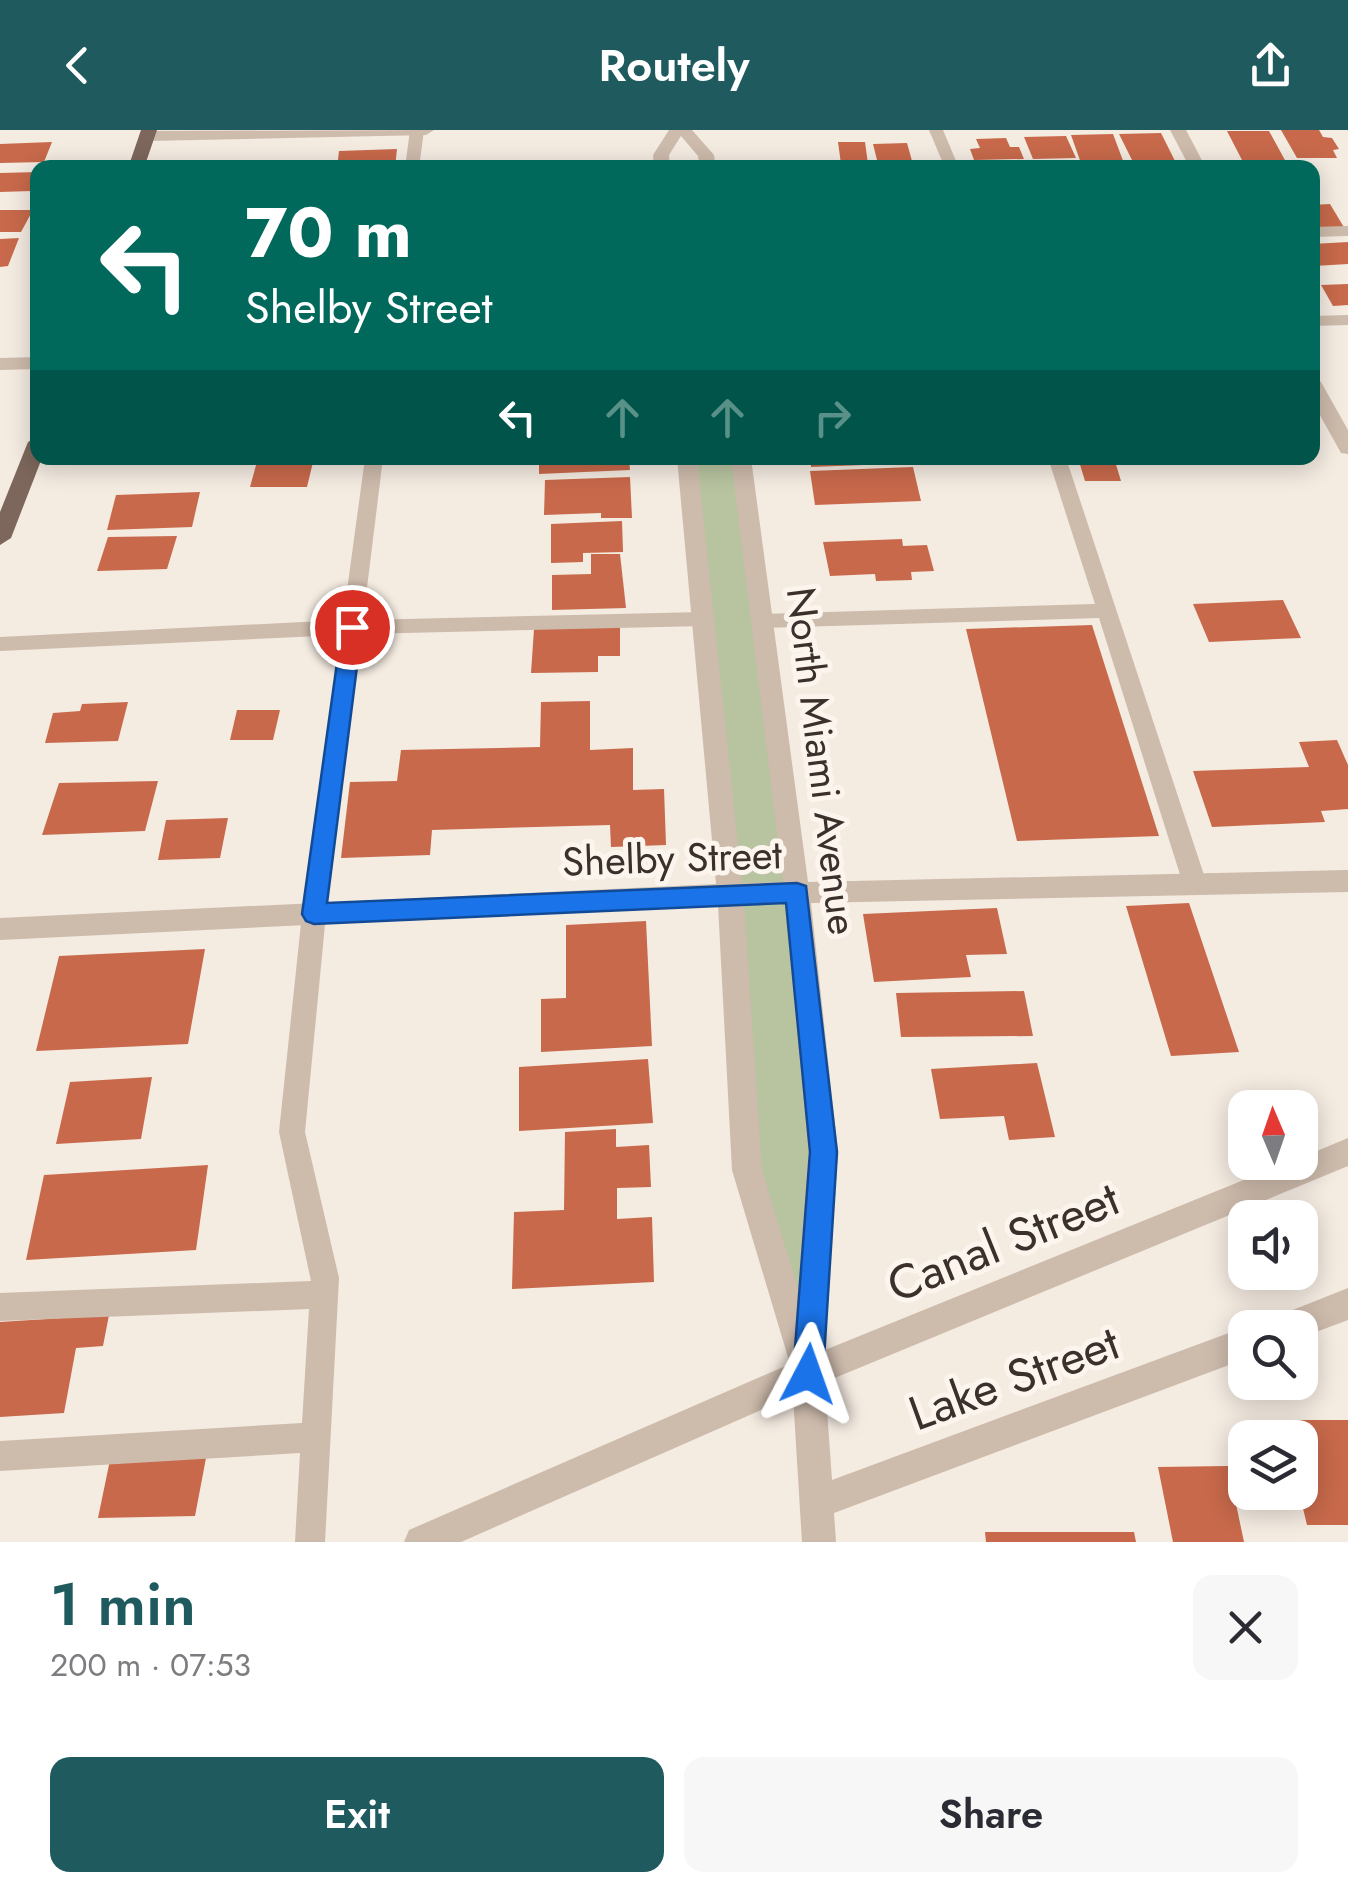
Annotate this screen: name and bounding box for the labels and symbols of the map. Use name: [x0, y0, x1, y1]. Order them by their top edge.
street label: North Miami Avenue: [772, 584, 872, 938]
pin: [310, 585, 395, 670]
street label: Shelby Street: [561, 825, 783, 891]
north arrow: [1228, 1090, 1318, 1180]
street label: Canal Street: [877, 1164, 1130, 1320]
street label: Lake Street: [899, 1308, 1129, 1448]
position arrow: [756, 1322, 860, 1426]

